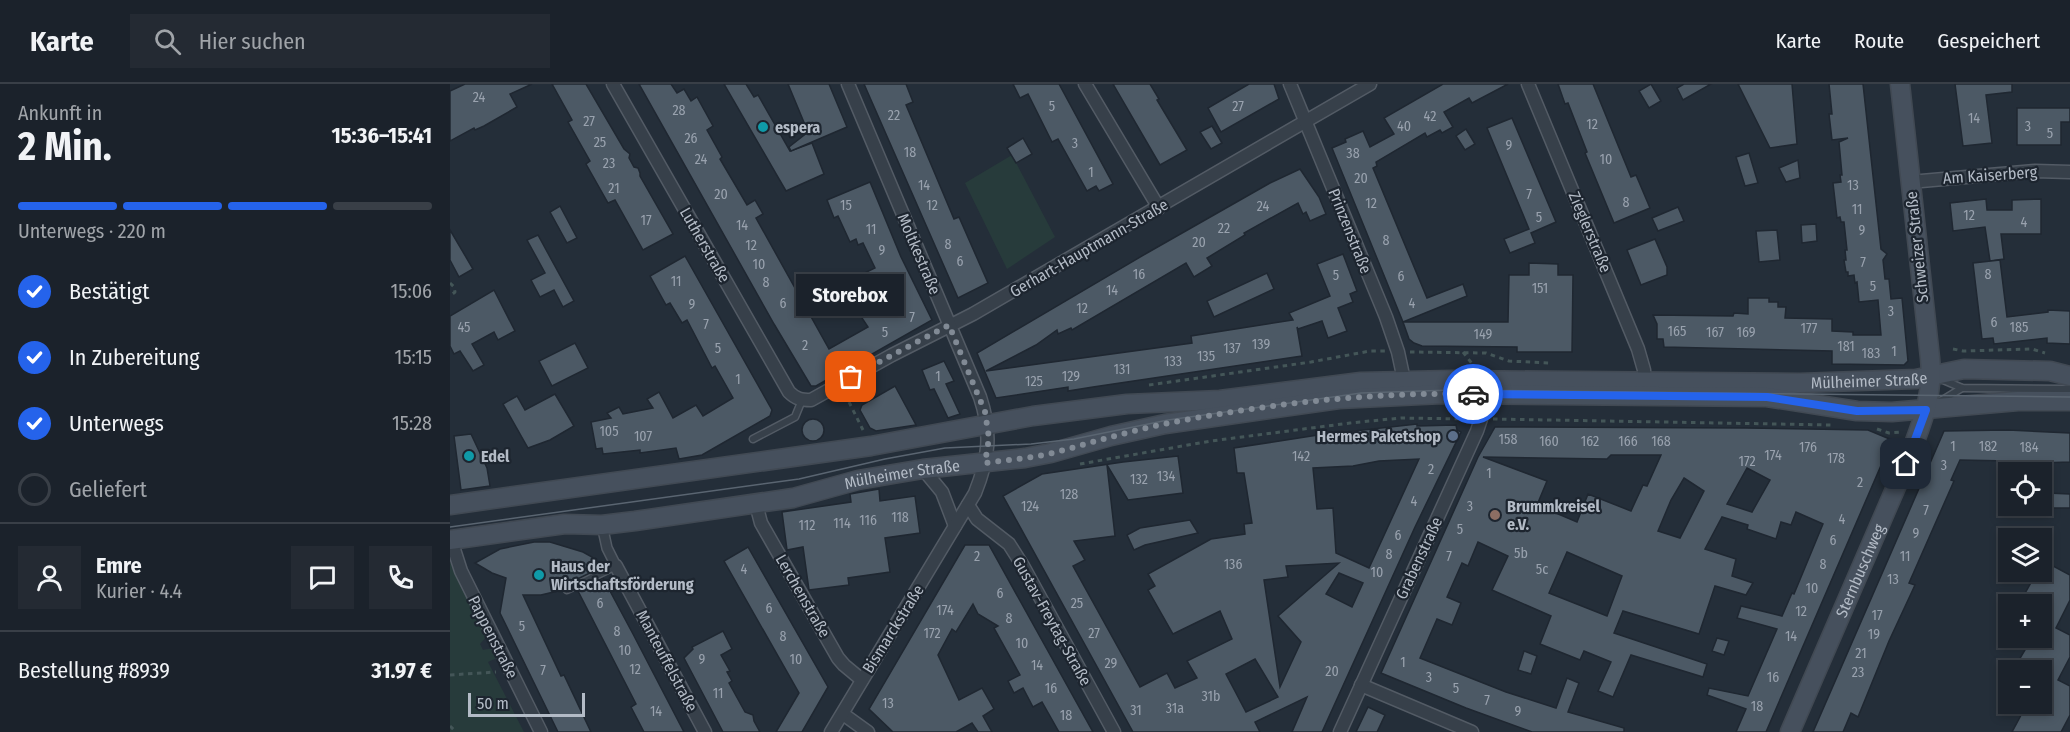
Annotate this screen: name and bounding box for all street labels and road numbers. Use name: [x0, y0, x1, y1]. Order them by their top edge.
street label: Am Kaiserberg: [1942, 162, 2038, 188]
street label: Prinzenstraße: [1324, 186, 1376, 276]
street label: Zieglerstraße: [1564, 189, 1616, 275]
street label: Schweizer Straße: [1902, 190, 1932, 304]
street label: Gerhart-Hauptmann-Straße: [1007, 195, 1172, 301]
street label: Lutherstraße: [676, 204, 734, 286]
street label: Moltkestraße: [893, 211, 945, 297]
street label: Mülheimer Straße: [1810, 367, 1929, 392]
street label: Mülheimer Straße: [842, 456, 961, 493]
street label: Grabenstraße: [1392, 514, 1446, 602]
street label: Sternbuschweg: [1831, 520, 1889, 620]
street label: Lerchenstraße: [772, 551, 834, 641]
street label: Gustav-Freytag-Straße: [1009, 553, 1095, 689]
street label: Bismarckstraße: [858, 581, 928, 677]
street label: Pappenstraße: [464, 593, 522, 682]
street label: Manteuffelstraße: [632, 607, 702, 715]

